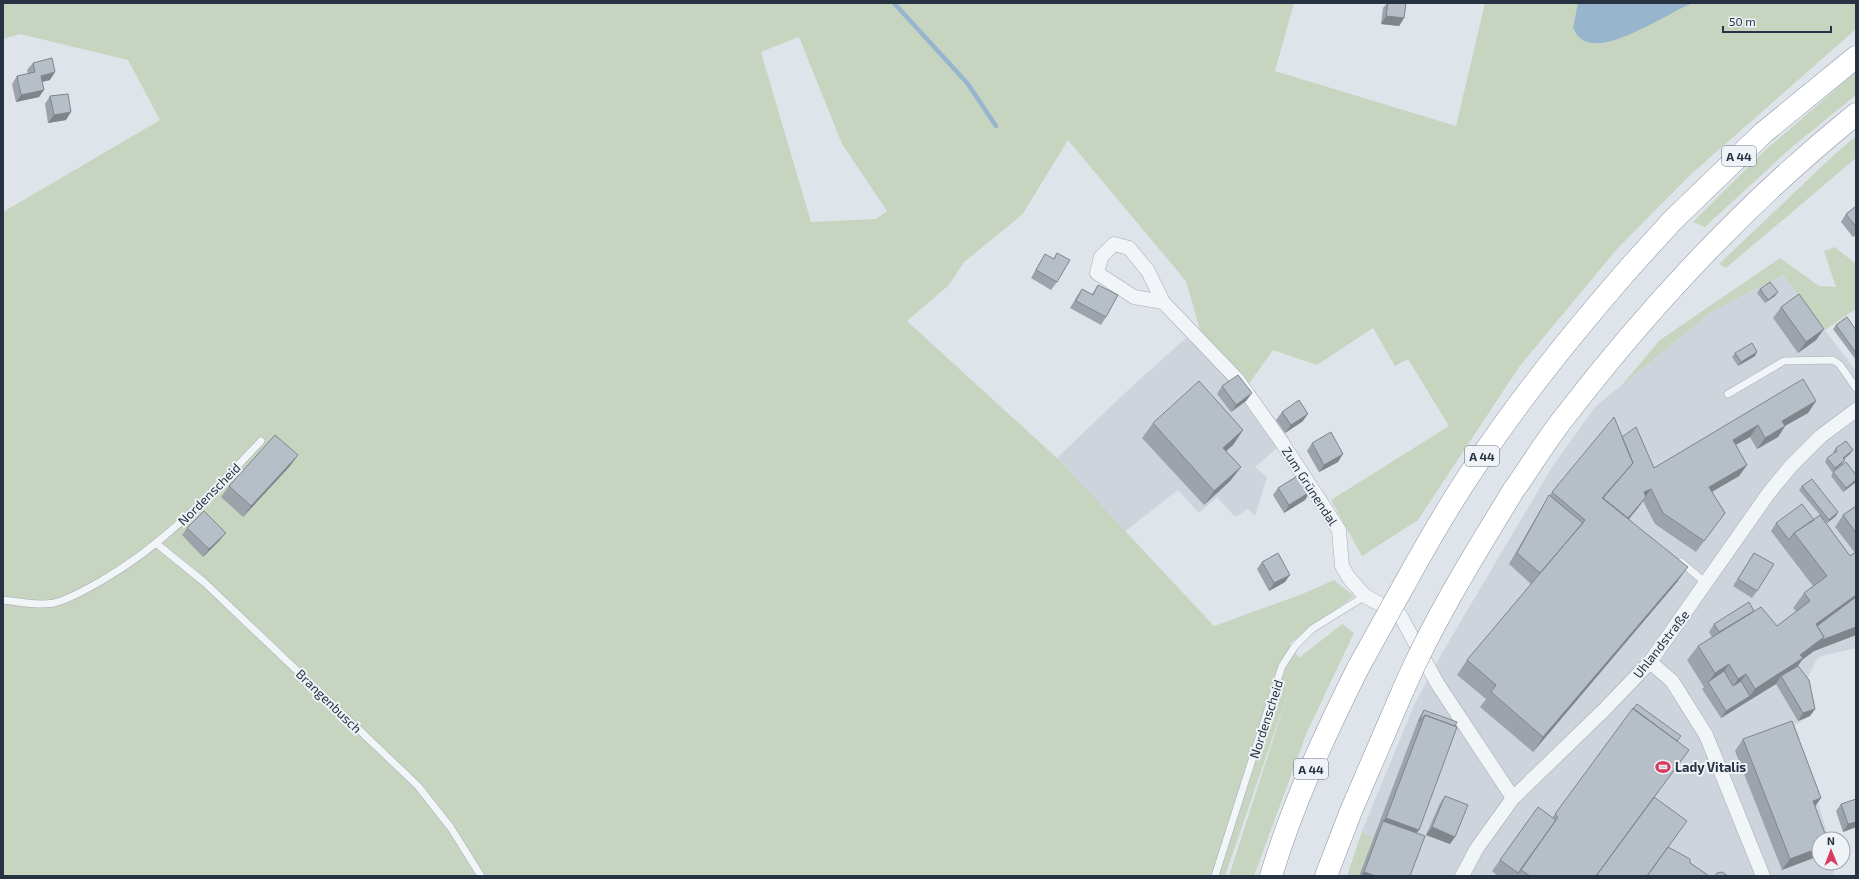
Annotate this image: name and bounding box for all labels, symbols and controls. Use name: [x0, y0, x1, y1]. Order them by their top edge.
scale bar: [1723, 8, 1831, 34]
text: 50 m: [1729, 14, 1756, 28]
road number: A 44: [1722, 146, 1756, 166]
street label: Zum Grünendal: [1279, 444, 1341, 528]
road number: A 44: [1465, 446, 1499, 466]
street label: Nordenscheid: [174, 459, 244, 529]
street label: Uhlandstraße: [1629, 607, 1693, 681]
street label: Brangenbusch: [293, 666, 365, 736]
street label: Nordenscheid: [1246, 678, 1286, 760]
sports icon: Lady Vitalis: [1654, 758, 1672, 776]
road number: A 44: [1294, 759, 1328, 779]
place label: Lady Vitalis: [1675, 759, 1746, 775]
north arrow: [1811, 831, 1851, 871]
text: N: [1827, 834, 1835, 847]

